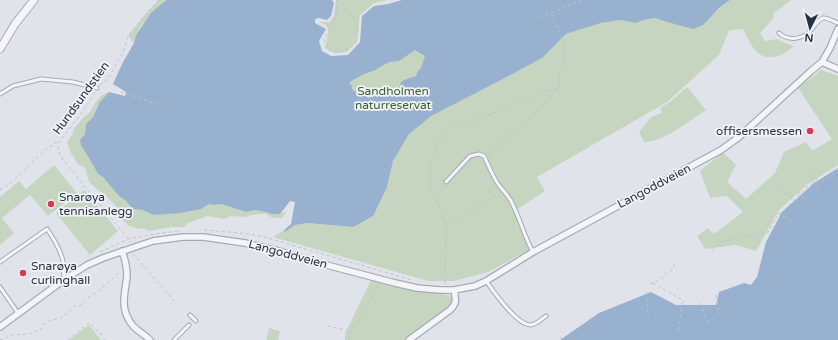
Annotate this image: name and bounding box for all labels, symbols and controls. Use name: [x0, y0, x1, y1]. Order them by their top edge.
north arrow: [790, 8, 830, 48]
text: N: [804, 31, 814, 44]
street label: Hundsundstien: [50, 59, 112, 137]
park label: Sandholmen naturreservat: [355, 84, 432, 112]
place label: offisersmessen: [716, 124, 802, 138]
marker: offisersmessen: [805, 126, 815, 136]
street label: Langoddveien: [615, 161, 693, 211]
place label: Snarøya tennisanlegg: [59, 190, 133, 218]
marker: Snarøya tennisanlegg: [46, 199, 56, 209]
street label: Langoddveien: [247, 237, 329, 271]
place label: Snarøya curlinghall: [31, 259, 90, 287]
marker: Snarøya curlinghall: [18, 268, 28, 278]

